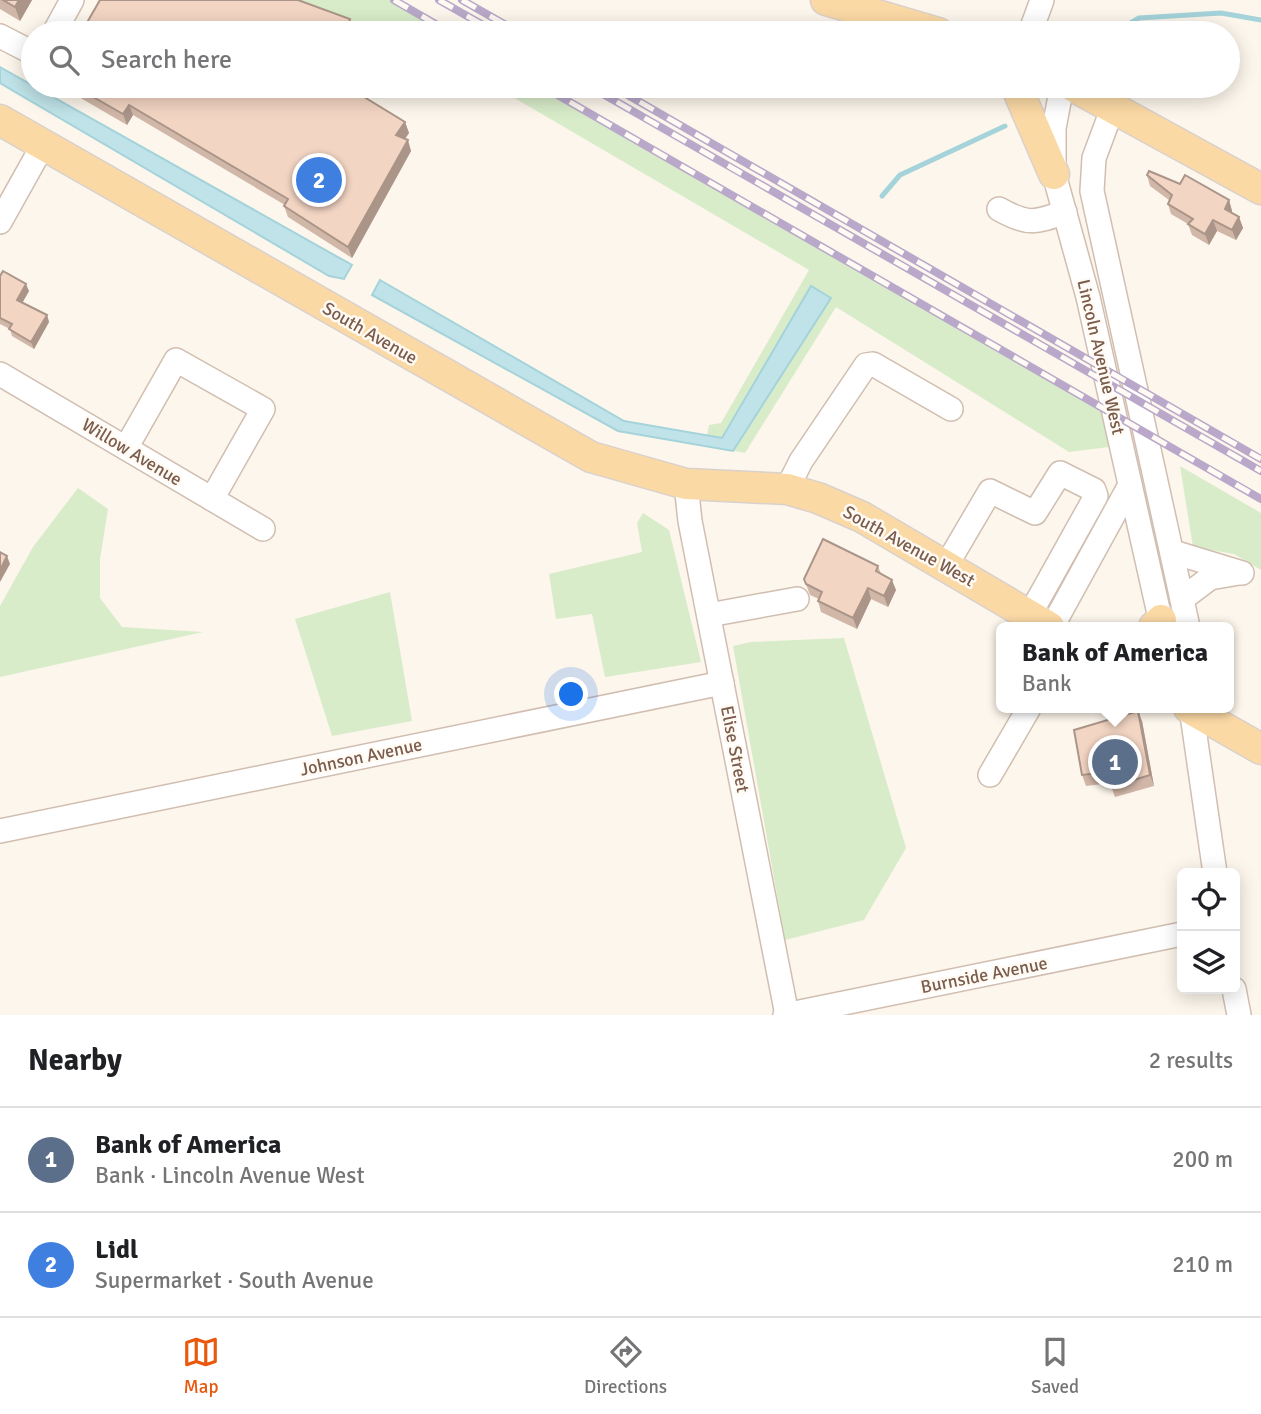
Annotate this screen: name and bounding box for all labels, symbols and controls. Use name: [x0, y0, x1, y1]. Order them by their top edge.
search box: [21, 21, 1240, 98]
icon: search: [45, 41, 83, 79]
text: Search here: [101, 44, 232, 76]
pin: 2: [296, 154, 342, 206]
street label: Lincoln Avenue West: [1072, 277, 1130, 437]
street label: South Avenue: [319, 297, 421, 369]
street label: Willow Avenue: [78, 414, 186, 490]
street label: South Avenue West: [839, 501, 979, 591]
popup: [996, 622, 1234, 713]
text: Bank of America: [1022, 637, 1208, 669]
text: Bank: [1022, 669, 1072, 698]
your location: [554, 677, 588, 711]
street label: Elise Street: [716, 704, 754, 794]
street label: Johnson Avenue: [298, 733, 424, 781]
pin: 1: [1092, 736, 1138, 788]
map controls: [1177, 868, 1240, 994]
button: locate: [1177, 868, 1240, 931]
button: layers: [1177, 931, 1240, 994]
street label: Burnside Avenue: [919, 952, 1049, 998]
text: Nearby: [28, 1042, 122, 1079]
text: 2 results: [1149, 1046, 1233, 1075]
text: Bank of America: [95, 1129, 281, 1161]
text: 1: [45, 1145, 57, 1174]
text: 200 m: [1172, 1145, 1233, 1174]
text: Bank · Lincoln Avenue West: [95, 1161, 364, 1190]
text: Lidl: [95, 1234, 138, 1266]
text: 2: [45, 1250, 57, 1279]
text: 210 m: [1172, 1250, 1233, 1279]
text: Supermarket · South Avenue: [95, 1266, 374, 1295]
tab: Map: [182, 1333, 220, 1399]
tab: Directions: [584, 1333, 667, 1399]
tab: Saved: [1031, 1333, 1079, 1399]

